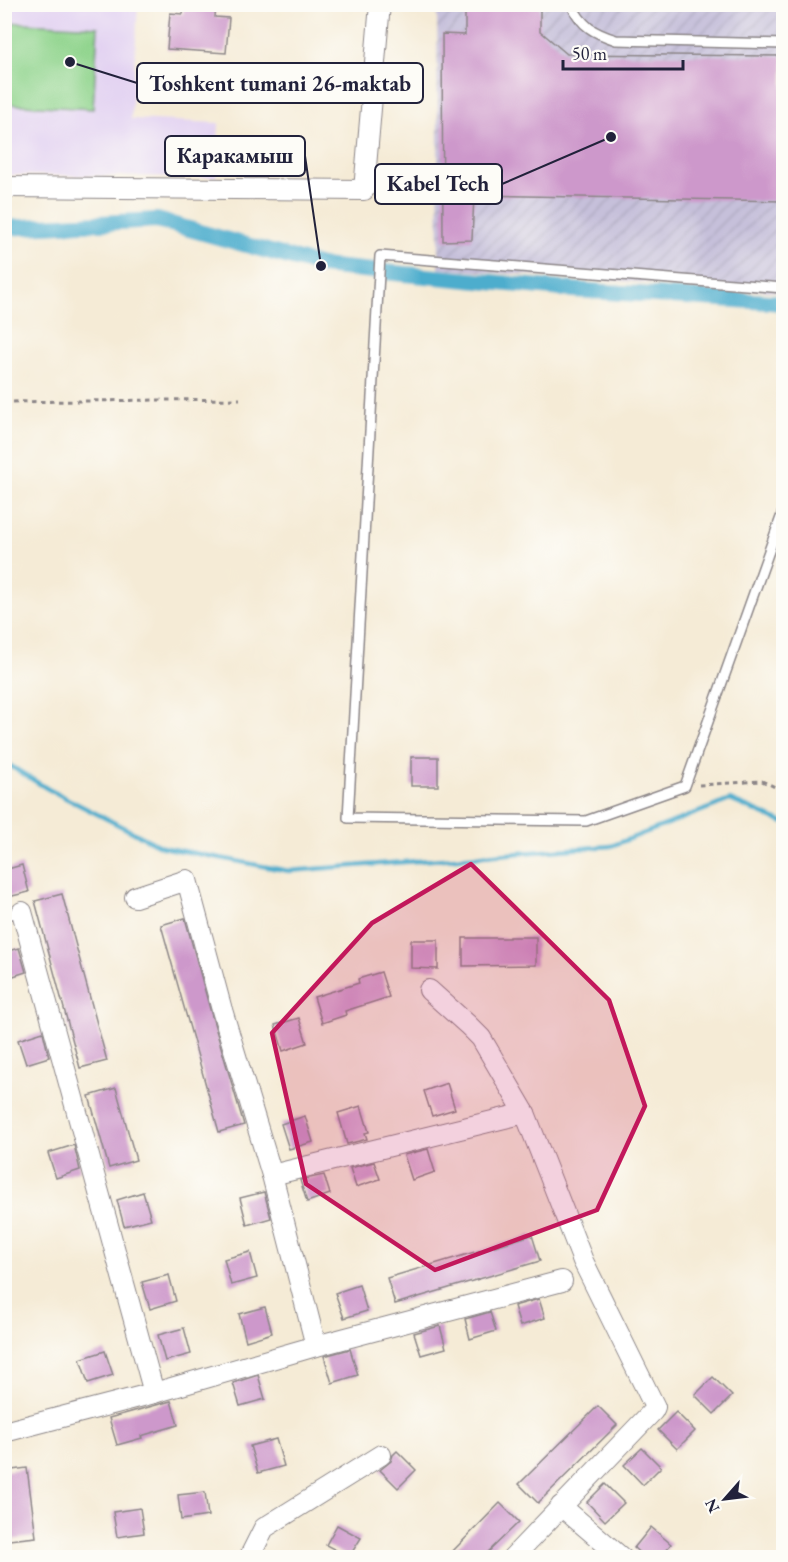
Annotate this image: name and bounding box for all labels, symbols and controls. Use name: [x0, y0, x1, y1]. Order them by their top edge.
scale bar: [563, 33, 683, 71]
text: 50 m: [572, 42, 607, 65]
callout: Toshkent tumani 26-maktab: [137, 63, 423, 103]
text: Toshkent tumani 26-maktab: [149, 69, 411, 98]
callout: Каракамыш: [165, 136, 305, 176]
text: Каракамыш: [177, 141, 294, 170]
callout: Kabel Tech: [375, 164, 502, 204]
text: Kabel Tech: [387, 169, 489, 198]
north arrow: [695, 1469, 755, 1529]
text: N: [700, 1495, 725, 1516]

